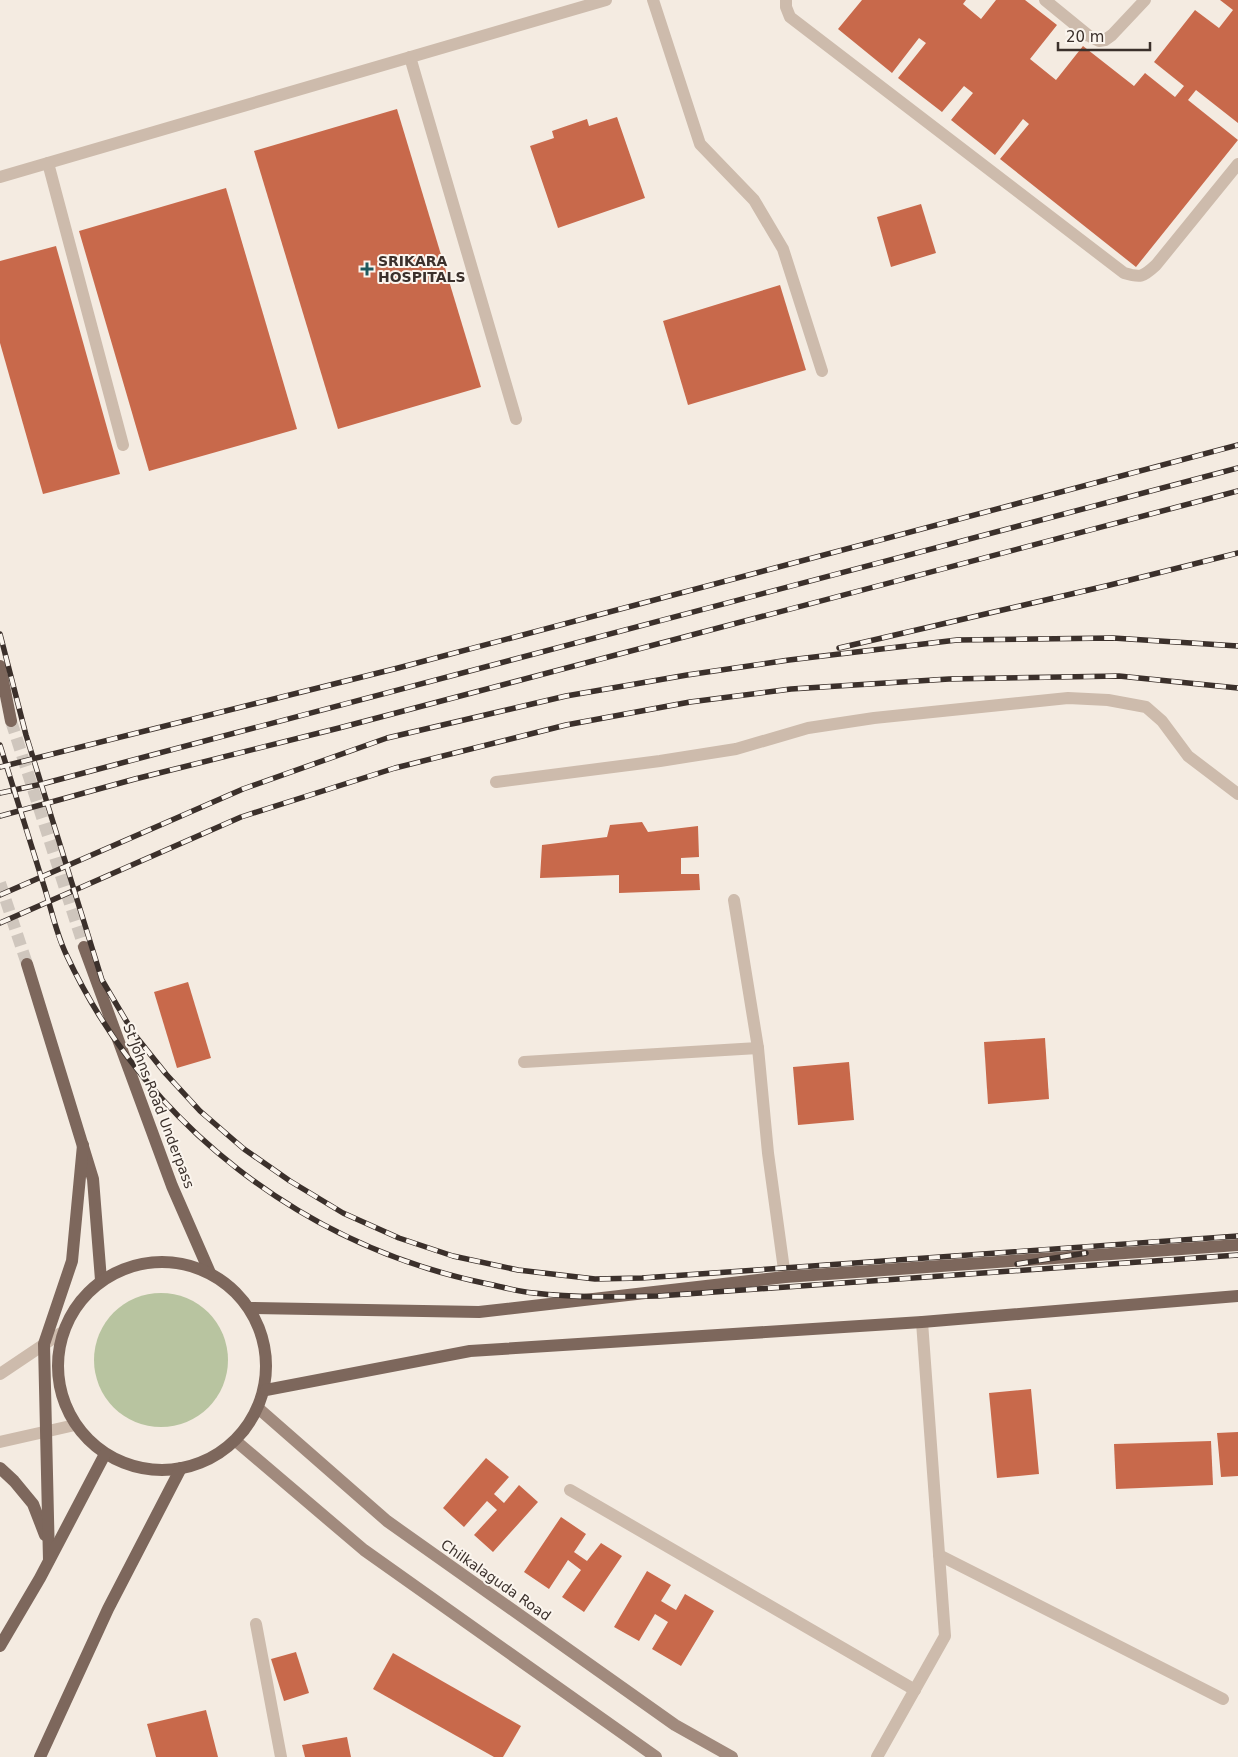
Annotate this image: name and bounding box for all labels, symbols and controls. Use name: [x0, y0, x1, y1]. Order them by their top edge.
scale bar: [1058, 20, 1150, 52]
text: 20 m: [1066, 28, 1104, 46]
place label: SRIKARA HOSPITALS: [378, 253, 465, 285]
marker: SRIKARA HOSPITALS: [360, 262, 374, 276]
street label: St Johns Road Underpass: [120, 1021, 198, 1191]
street label: Chilkalaguda Road: [438, 1536, 554, 1624]

